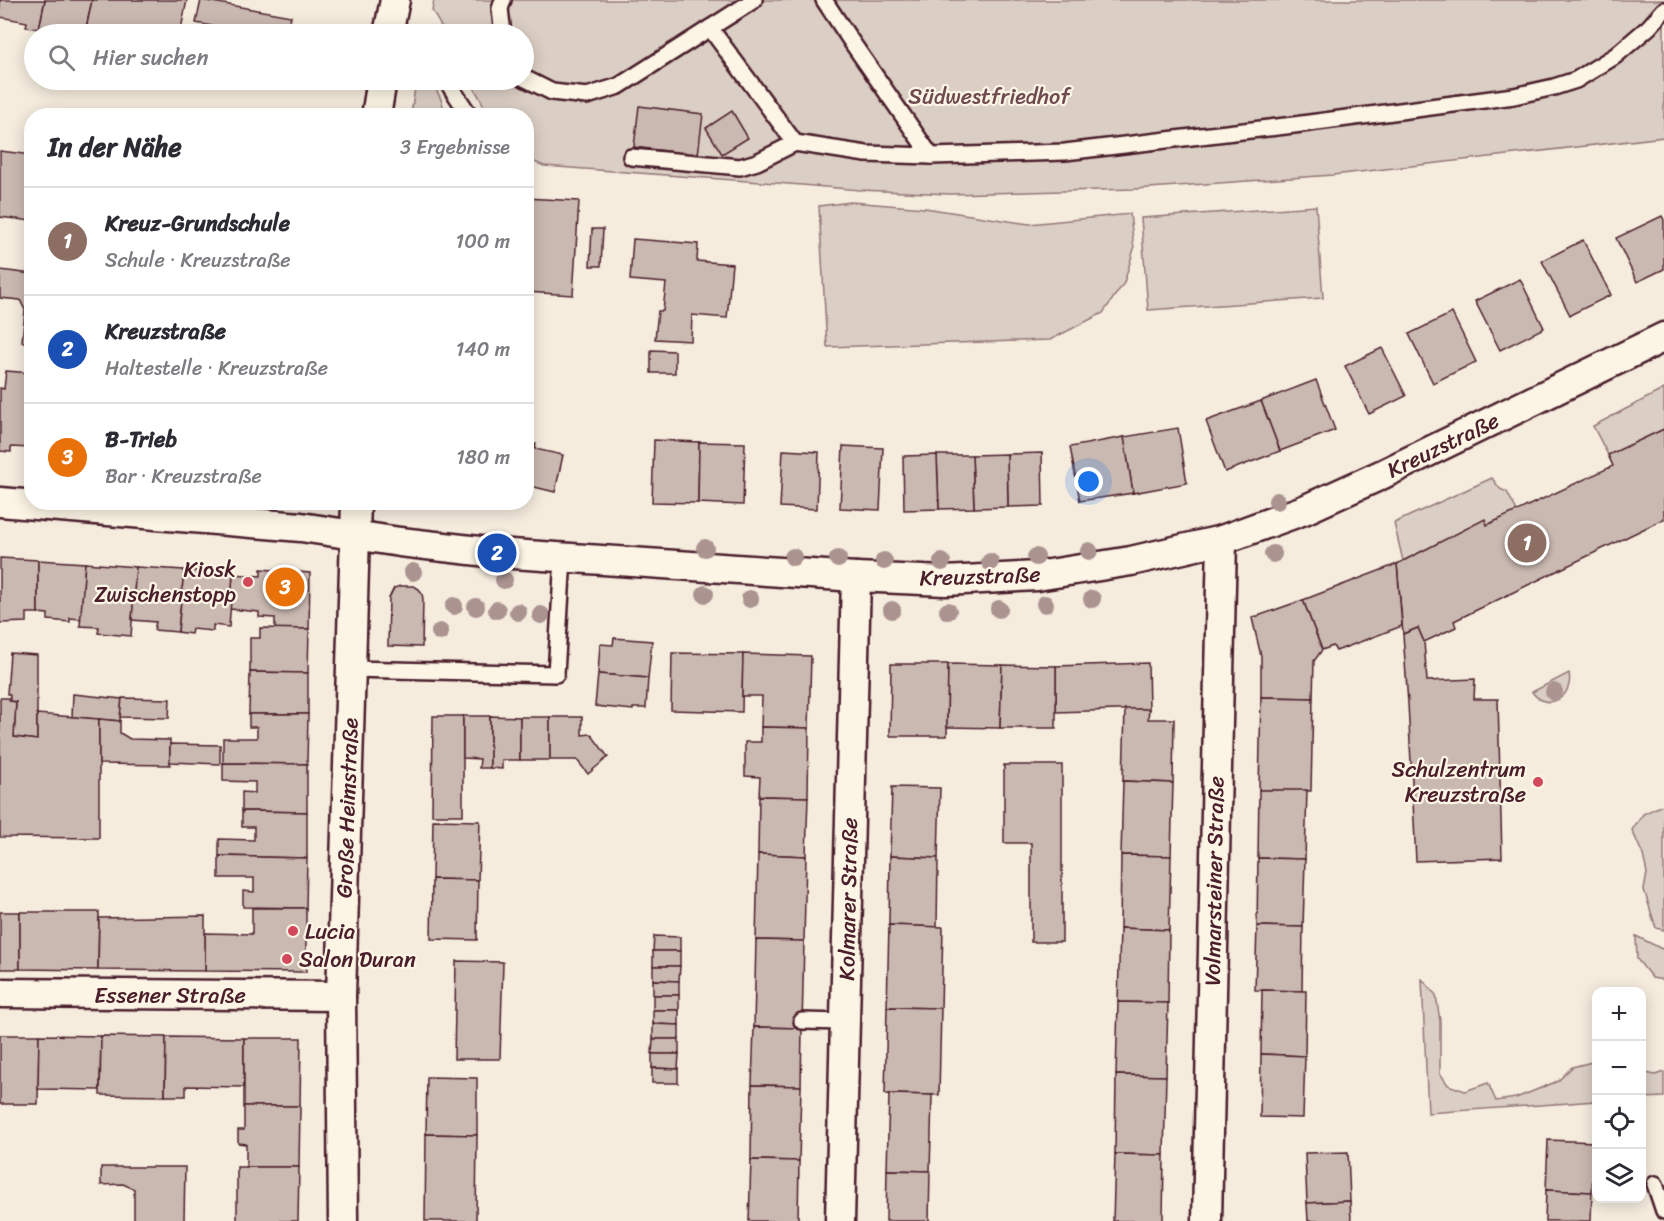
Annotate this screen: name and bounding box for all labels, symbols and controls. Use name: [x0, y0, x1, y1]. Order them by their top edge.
search box: [24, 24, 534, 90]
text: Hier suchen: [93, 38, 208, 77]
icon: search: [45, 41, 78, 74]
park label: Südwestfriedhof: [908, 77, 1072, 116]
text: In der Nähe: [48, 124, 182, 170]
text: 3 Ergebnisse: [400, 130, 510, 165]
text: Kreuz-Grundschule: [105, 204, 290, 243]
text: 1: [63, 224, 72, 259]
text: 100 m: [456, 224, 510, 259]
text: Schule · Kreuzstraße: [105, 243, 291, 278]
text: Kreuzstraße: [105, 312, 226, 351]
text: 2: [62, 332, 73, 367]
text: 140 m: [456, 332, 510, 367]
text: Haltestelle · Kreuzstraße: [105, 351, 328, 386]
street label: Kreuzstraße: [1380, 401, 1506, 489]
text: B-Trieb: [105, 420, 177, 459]
text: 3: [62, 440, 73, 475]
text: 180 m: [456, 440, 510, 475]
text: Bar · Kreuzstraße: [105, 459, 262, 494]
your location: [1074, 467, 1103, 496]
pin: 1: [1508, 520, 1546, 566]
pin: 2: [478, 530, 516, 576]
place label: Kiosk Zwischenstopp: [94, 550, 236, 614]
street label: Kreuzstraße: [919, 554, 1041, 598]
pin: 3: [266, 564, 304, 610]
marker: Kiosk Zwischenstopp: [241, 575, 255, 589]
street label: Große Heimstraße: [324, 717, 370, 899]
place label: Schulzentrum Kreuzstraße: [1391, 750, 1526, 814]
marker: Schulzentrum Kreuzstraße: [1531, 775, 1545, 789]
street label: Volmarsteiner Straße: [1193, 776, 1235, 986]
street label: Kolmarer Straße: [827, 817, 869, 981]
place label: Lucia: [305, 912, 355, 951]
marker: Lucia: [286, 924, 300, 938]
place label: Salon Duran: [299, 940, 416, 979]
marker: Salon Duran: [280, 952, 294, 966]
street label: Essener Straße: [94, 976, 246, 1015]
map controls: [1592, 987, 1646, 1203]
button: +: [1592, 987, 1646, 1041]
button: −: [1592, 1041, 1646, 1095]
button: locate: [1592, 1095, 1646, 1149]
button: layers: [1592, 1149, 1646, 1203]

